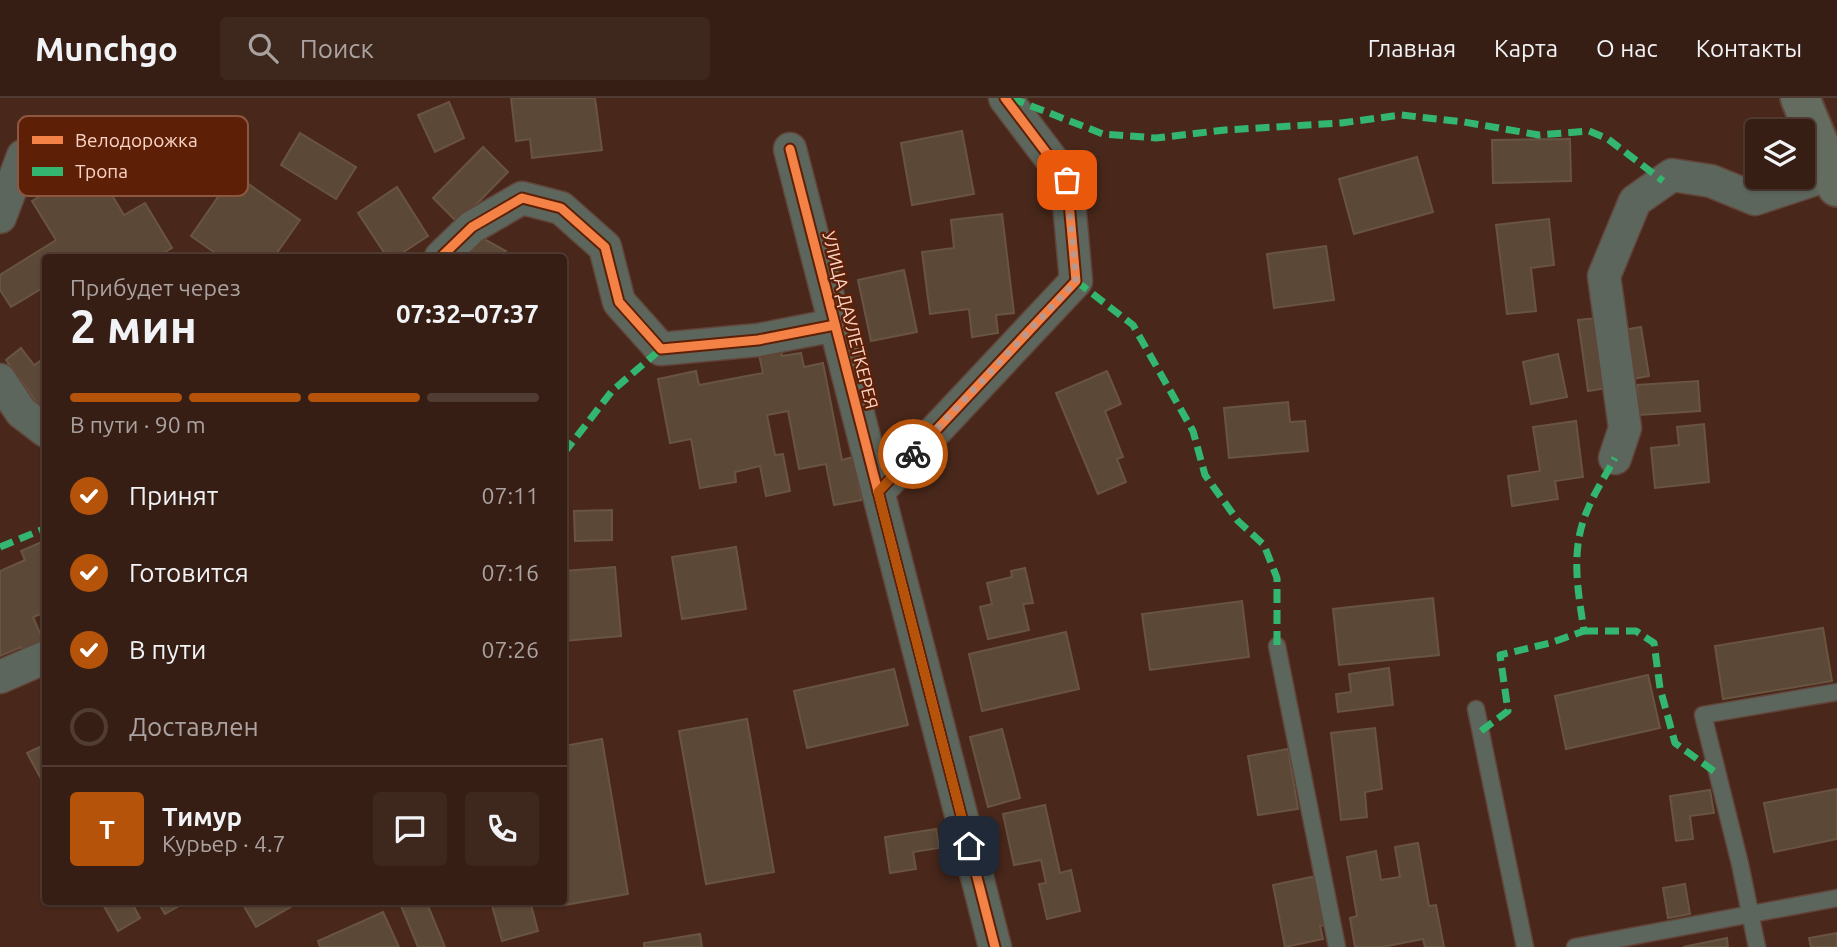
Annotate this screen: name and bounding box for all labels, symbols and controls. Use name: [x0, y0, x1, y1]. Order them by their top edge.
search box: [220, 17, 710, 80]
icon: search: [244, 29, 282, 67]
text: Munchgo: [35, 30, 178, 67]
text: Поиск: [300, 34, 374, 63]
text: Главная: [1368, 35, 1456, 62]
text: Карта: [1494, 35, 1558, 62]
text: О нас: [1596, 35, 1658, 62]
text: Контакты: [1696, 35, 1802, 62]
legend: [18, 116, 248, 196]
map controls: [1745, 119, 1815, 189]
button: layers: [1745, 119, 1815, 189]
text: Велодорожка: [75, 129, 198, 151]
pin: [1037, 150, 1097, 210]
text: Тропа: [75, 160, 128, 182]
icon: bag: [1048, 161, 1086, 199]
street label: УЛИЦА ДАУЛЕТКЕРЕЯ: [819, 229, 883, 411]
text: Прибудет через: [70, 275, 241, 300]
text: 07:32–07:37: [396, 299, 539, 328]
text: 2 мин: [70, 300, 197, 352]
text: В пути · 90 m: [70, 412, 206, 437]
courier: [878, 419, 948, 489]
icon: bike: [894, 435, 932, 473]
icon: check: [70, 477, 108, 515]
text: Принят: [129, 481, 218, 510]
text: 07:11: [481, 483, 539, 508]
icon: check: [70, 554, 108, 592]
text: Готовится: [129, 558, 249, 587]
text: 07:16: [481, 560, 539, 585]
icon: check: [70, 631, 108, 669]
text: В пути: [129, 635, 206, 664]
text: 07:26: [481, 637, 539, 662]
text: Доставлен: [129, 712, 259, 741]
button: chat: [373, 792, 447, 866]
button: phone: [465, 792, 539, 866]
text: Тимур: [162, 802, 242, 831]
text: Т: [99, 815, 115, 844]
pin: [939, 816, 999, 876]
icon: home: [950, 827, 988, 865]
text: Курьер · 4.7: [162, 831, 286, 856]

